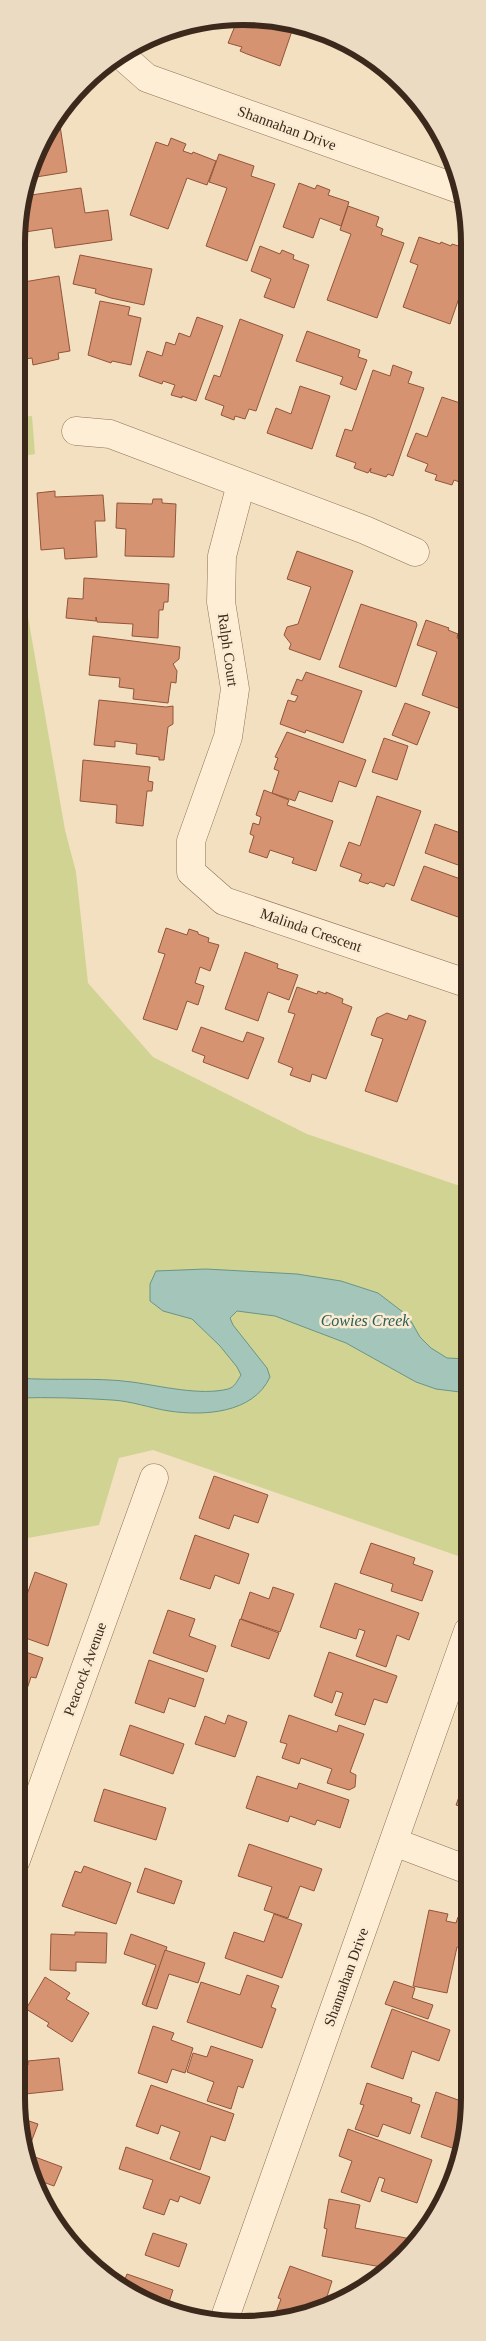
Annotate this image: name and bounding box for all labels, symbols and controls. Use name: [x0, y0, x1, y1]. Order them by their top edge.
street label: Shannahan Drive: [236, 103, 339, 153]
street label: Ralph Court: [215, 612, 241, 688]
street label: Malinda Crescent: [258, 905, 365, 955]
water label: Cowies Creek: [321, 1312, 410, 1329]
street label: Peacock Avenue: [61, 1620, 109, 1718]
street label: Shannahan Drive: [321, 1925, 371, 2028]

